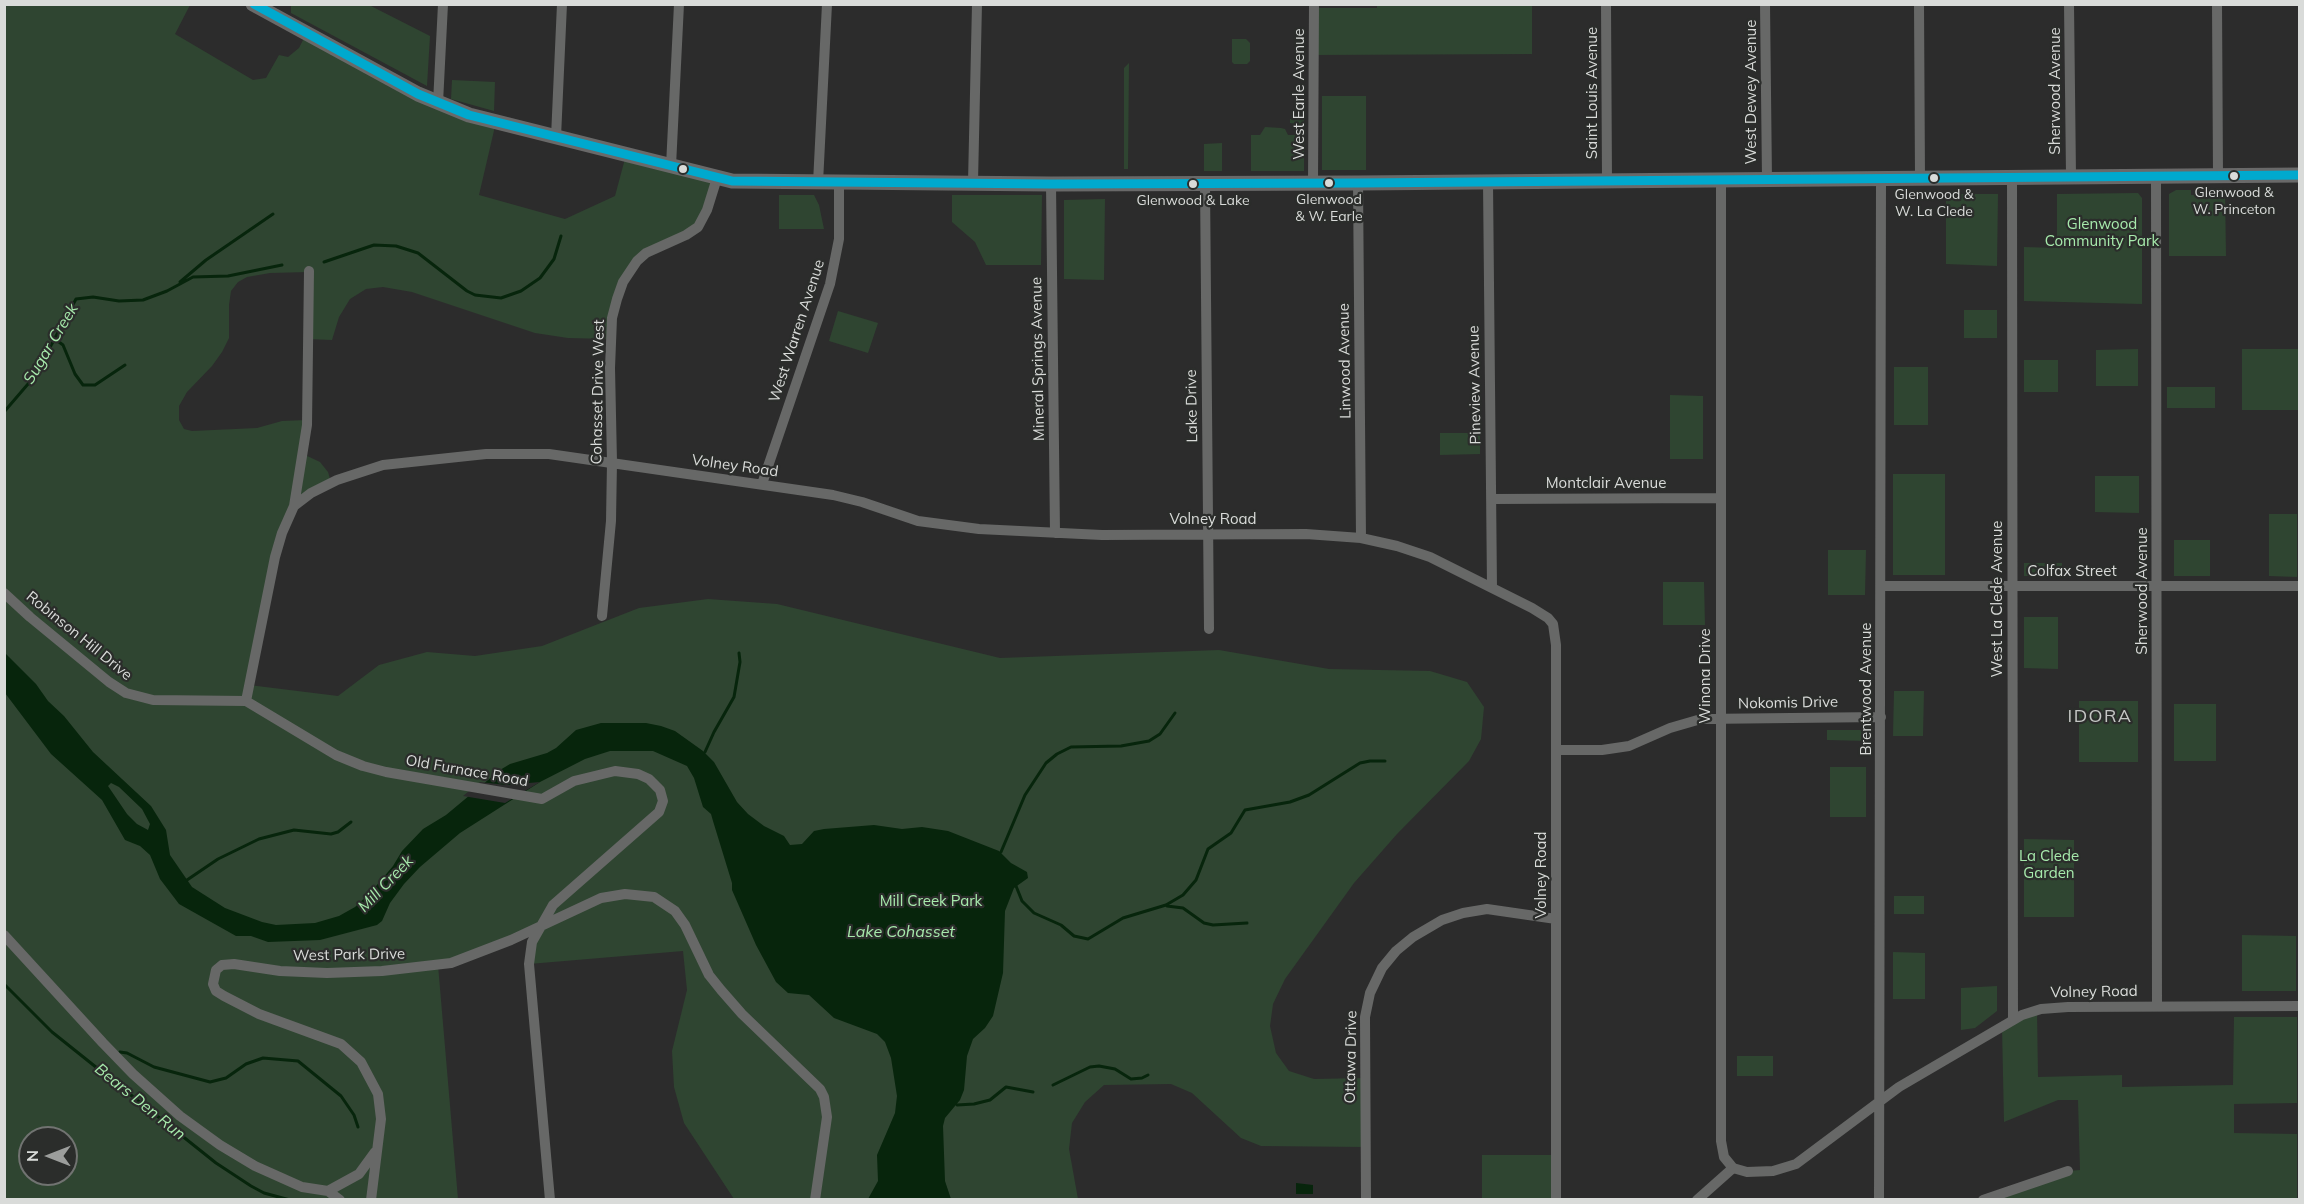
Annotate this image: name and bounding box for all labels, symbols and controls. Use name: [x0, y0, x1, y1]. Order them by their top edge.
street label: West Dewey Avenue: [1742, 20, 1760, 164]
street label: Saint Louis Avenue: [1583, 27, 1601, 159]
street label: Sherwood Avenue: [2046, 27, 2064, 155]
street label: West Earle Avenue: [1290, 28, 1308, 160]
unlabelled marker: [677, 163, 689, 175]
marker: Glenwood & W. Princeton: [2228, 170, 2240, 182]
marker: Glenwood & W. La Clede: [1928, 172, 1940, 184]
marker: Glenwood & W. Earle: [1323, 177, 1335, 189]
marker: Glenwood & Lake: [1187, 178, 1199, 190]
place label: Glenwood & W. Princeton: [2193, 185, 2275, 218]
place label: Glenwood & W. La Clede: [1895, 187, 1973, 220]
place label: Glenwood & W. Earle: [1295, 192, 1363, 225]
place label: Glenwood & Lake: [1136, 193, 1250, 209]
park label: Glenwood Community Park: [2045, 215, 2159, 250]
street label: West Warren Avenue: [765, 257, 829, 405]
street label: Mineral Springs Avenue: [1028, 277, 1048, 441]
water label: Sugar Creek: [19, 300, 83, 388]
street label: Linwood Avenue: [1335, 303, 1355, 419]
street label: Cohasset Drive West: [588, 319, 608, 465]
street label: Pineview Avenue: [1465, 325, 1485, 445]
street label: Lake Drive: [1182, 369, 1202, 443]
street label: Volney Road: [691, 451, 779, 481]
street label: Montclair Avenue: [1546, 474, 1666, 492]
street label: Volney Road: [1169, 510, 1257, 528]
street label: West La Clede Avenue: [1988, 521, 2006, 677]
street label: Sherwood Avenue: [2133, 527, 2151, 655]
street label: Colfax Street: [2027, 562, 2117, 580]
street label: Robinson Hill Drive: [22, 588, 136, 684]
street label: Brentwood Avenue: [1857, 622, 1875, 756]
street label: Winona Drive: [1696, 628, 1714, 724]
street label: Nokomis Drive: [1738, 693, 1838, 713]
district label: IDORA: [2068, 706, 2132, 728]
street label: Old Furnace Road: [404, 751, 530, 791]
street label: Volney Road: [1532, 831, 1550, 919]
park label: La Clede Garden: [2019, 847, 2079, 882]
water label: Mill Creek: [354, 852, 418, 916]
park label: Mill Creek Park: [880, 892, 982, 910]
water label: Lake Cohasset: [847, 922, 955, 942]
street label: West Park Drive: [293, 945, 405, 965]
street label: Volney Road: [2050, 982, 2138, 1002]
street label: Ottawa Drive: [1341, 1010, 1361, 1104]
water label: Bears Den Run: [91, 1060, 189, 1144]
north arrow: [18, 1126, 78, 1186]
text: N: [22, 1150, 42, 1162]

